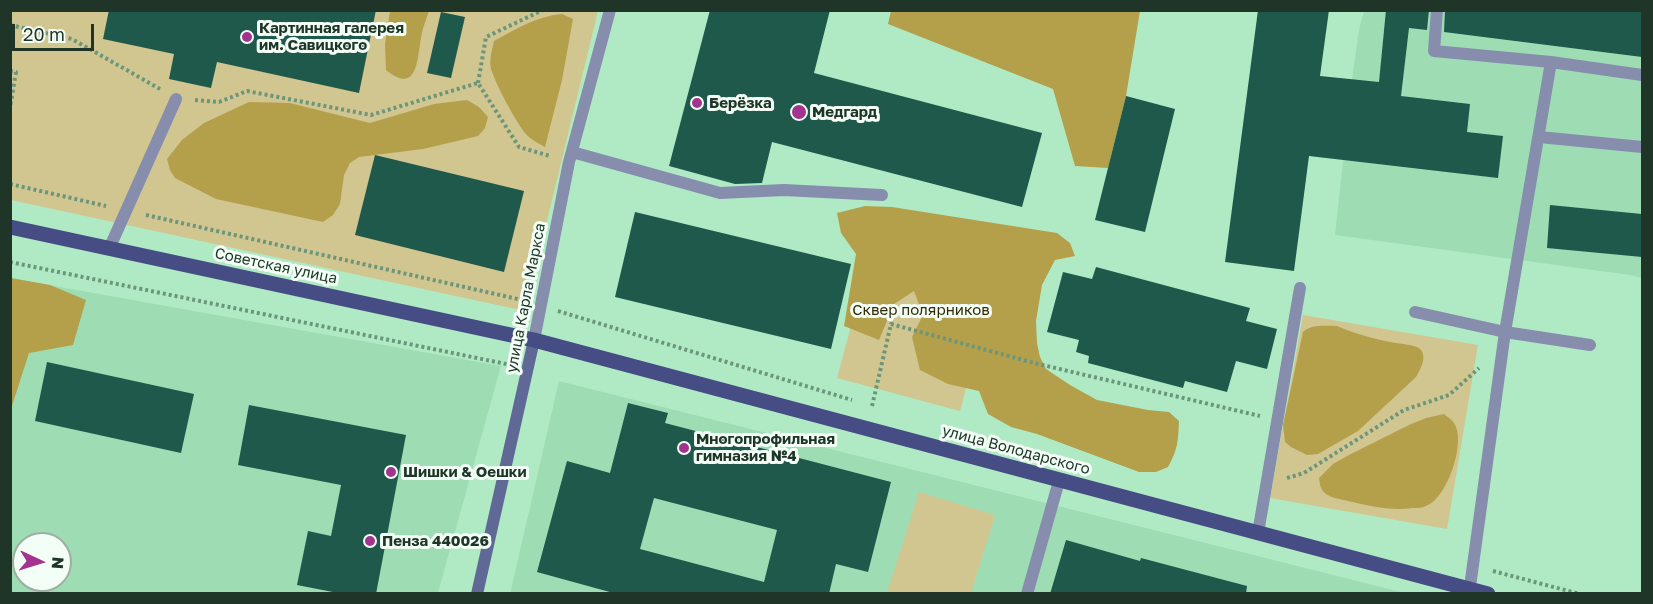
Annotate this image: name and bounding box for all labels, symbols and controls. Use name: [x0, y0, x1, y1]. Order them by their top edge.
scale bar: [15, 12, 98, 50]
place label: Картинная галерея им. Савицкого: [259, 19, 404, 54]
text: 20 m: [23, 23, 65, 45]
marker: Картинная галерея им. Савицкого: [240, 30, 254, 44]
place label: Берёзка: [709, 94, 772, 112]
marker: Берёзка: [690, 96, 704, 110]
marker: Медгард: [790, 103, 808, 121]
place label: Медгард: [812, 103, 877, 121]
street label: улица Карла Маркса: [503, 222, 549, 374]
street label: Советская улица: [213, 244, 339, 288]
park label: Сквер полярников: [852, 301, 990, 319]
street label: улица Володарского: [940, 422, 1092, 478]
place label: Многопрофильная гимназия №4: [696, 430, 835, 465]
marker: Многопрофильная гимназия №4: [677, 441, 691, 455]
place label: Шишки & Оешки: [403, 463, 527, 481]
marker: Шишки & Оешки: [384, 465, 398, 479]
north arrow: [12, 532, 72, 592]
place label: Пенза 440026: [382, 532, 489, 550]
marker: Пенза 440026: [363, 534, 377, 548]
text: N: [48, 556, 68, 570]

